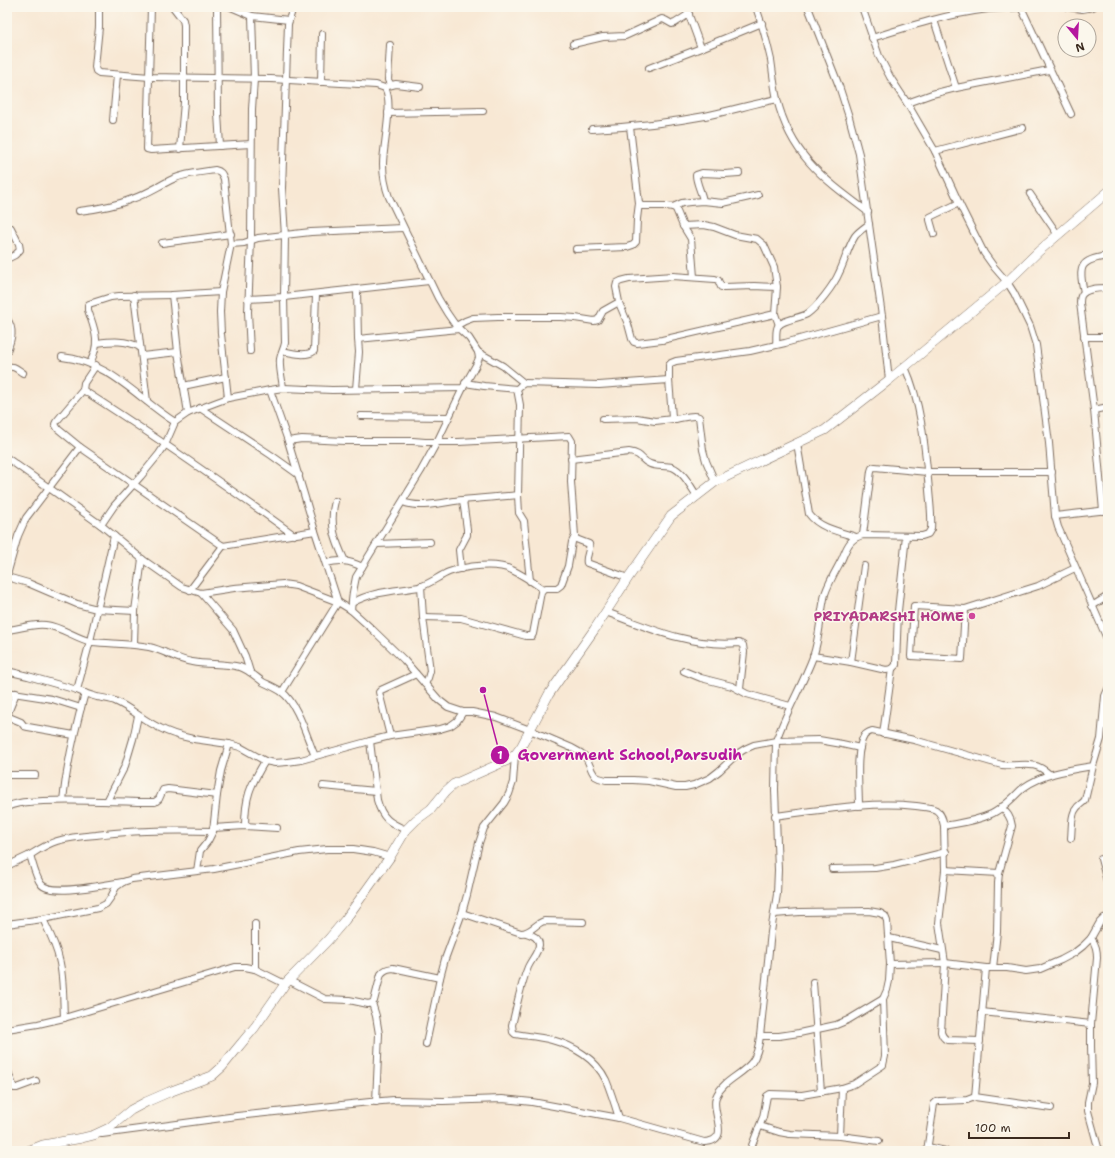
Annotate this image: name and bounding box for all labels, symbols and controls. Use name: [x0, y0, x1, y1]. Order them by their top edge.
north arrow: [1057, 18, 1097, 58]
text: N: [1073, 39, 1086, 56]
place label: PRIYADARSHI HOME: [814, 607, 964, 625]
marker: PRIYADARSHI HOME: [967, 611, 977, 621]
callout: Government School,Parsudih: [490, 741, 751, 768]
text: Government School,Parsudih: [518, 745, 742, 765]
text: 1: [497, 747, 503, 763]
scale bar: [969, 1114, 1069, 1140]
text: 100 m: [975, 1120, 1011, 1136]

